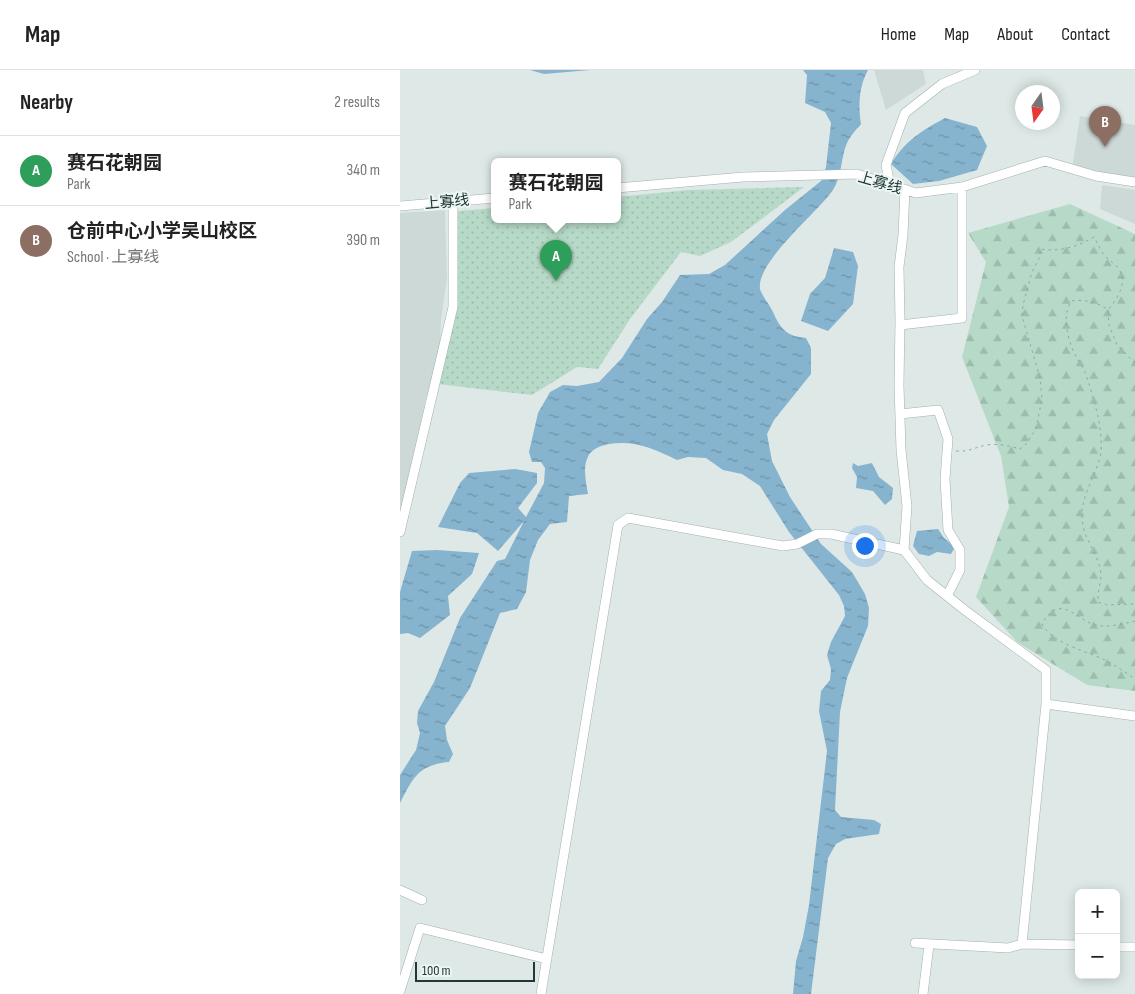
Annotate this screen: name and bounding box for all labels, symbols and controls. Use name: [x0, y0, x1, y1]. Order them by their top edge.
text: Map: [25, 20, 60, 49]
text: Home: [881, 24, 916, 45]
text: Map: [944, 24, 969, 45]
text: About: [997, 24, 1033, 45]
text: Contact: [1061, 24, 1110, 45]
north arrow: [1015, 85, 1060, 130]
text: Nearby: [20, 90, 73, 115]
text: 2 results: [334, 93, 380, 112]
pin: B: [1089, 106, 1121, 147]
text: 赛石花朝园: [67, 152, 162, 175]
popup: [491, 158, 621, 223]
text: A: [32, 161, 40, 180]
text: 340 m: [347, 161, 380, 180]
street label: 上寡线: [856, 168, 904, 198]
text: 赛石花朝园: [508, 172, 604, 195]
text: Park: [67, 175, 90, 194]
street label: 上寡线: [424, 191, 470, 213]
text: Park: [508, 195, 532, 214]
text: 仓前中心小学吴山校区: [67, 220, 257, 243]
text: B: [32, 231, 40, 250]
text: 390 m: [346, 231, 380, 250]
pin: A: [540, 240, 572, 281]
text: School · 上寡线: [67, 248, 160, 267]
your location: [852, 533, 878, 559]
map controls: [1075, 889, 1120, 979]
button: +: [1075, 889, 1120, 934]
button: −: [1075, 934, 1120, 979]
scale bar: [415, 959, 535, 982]
text: 100 m: [422, 962, 451, 979]

